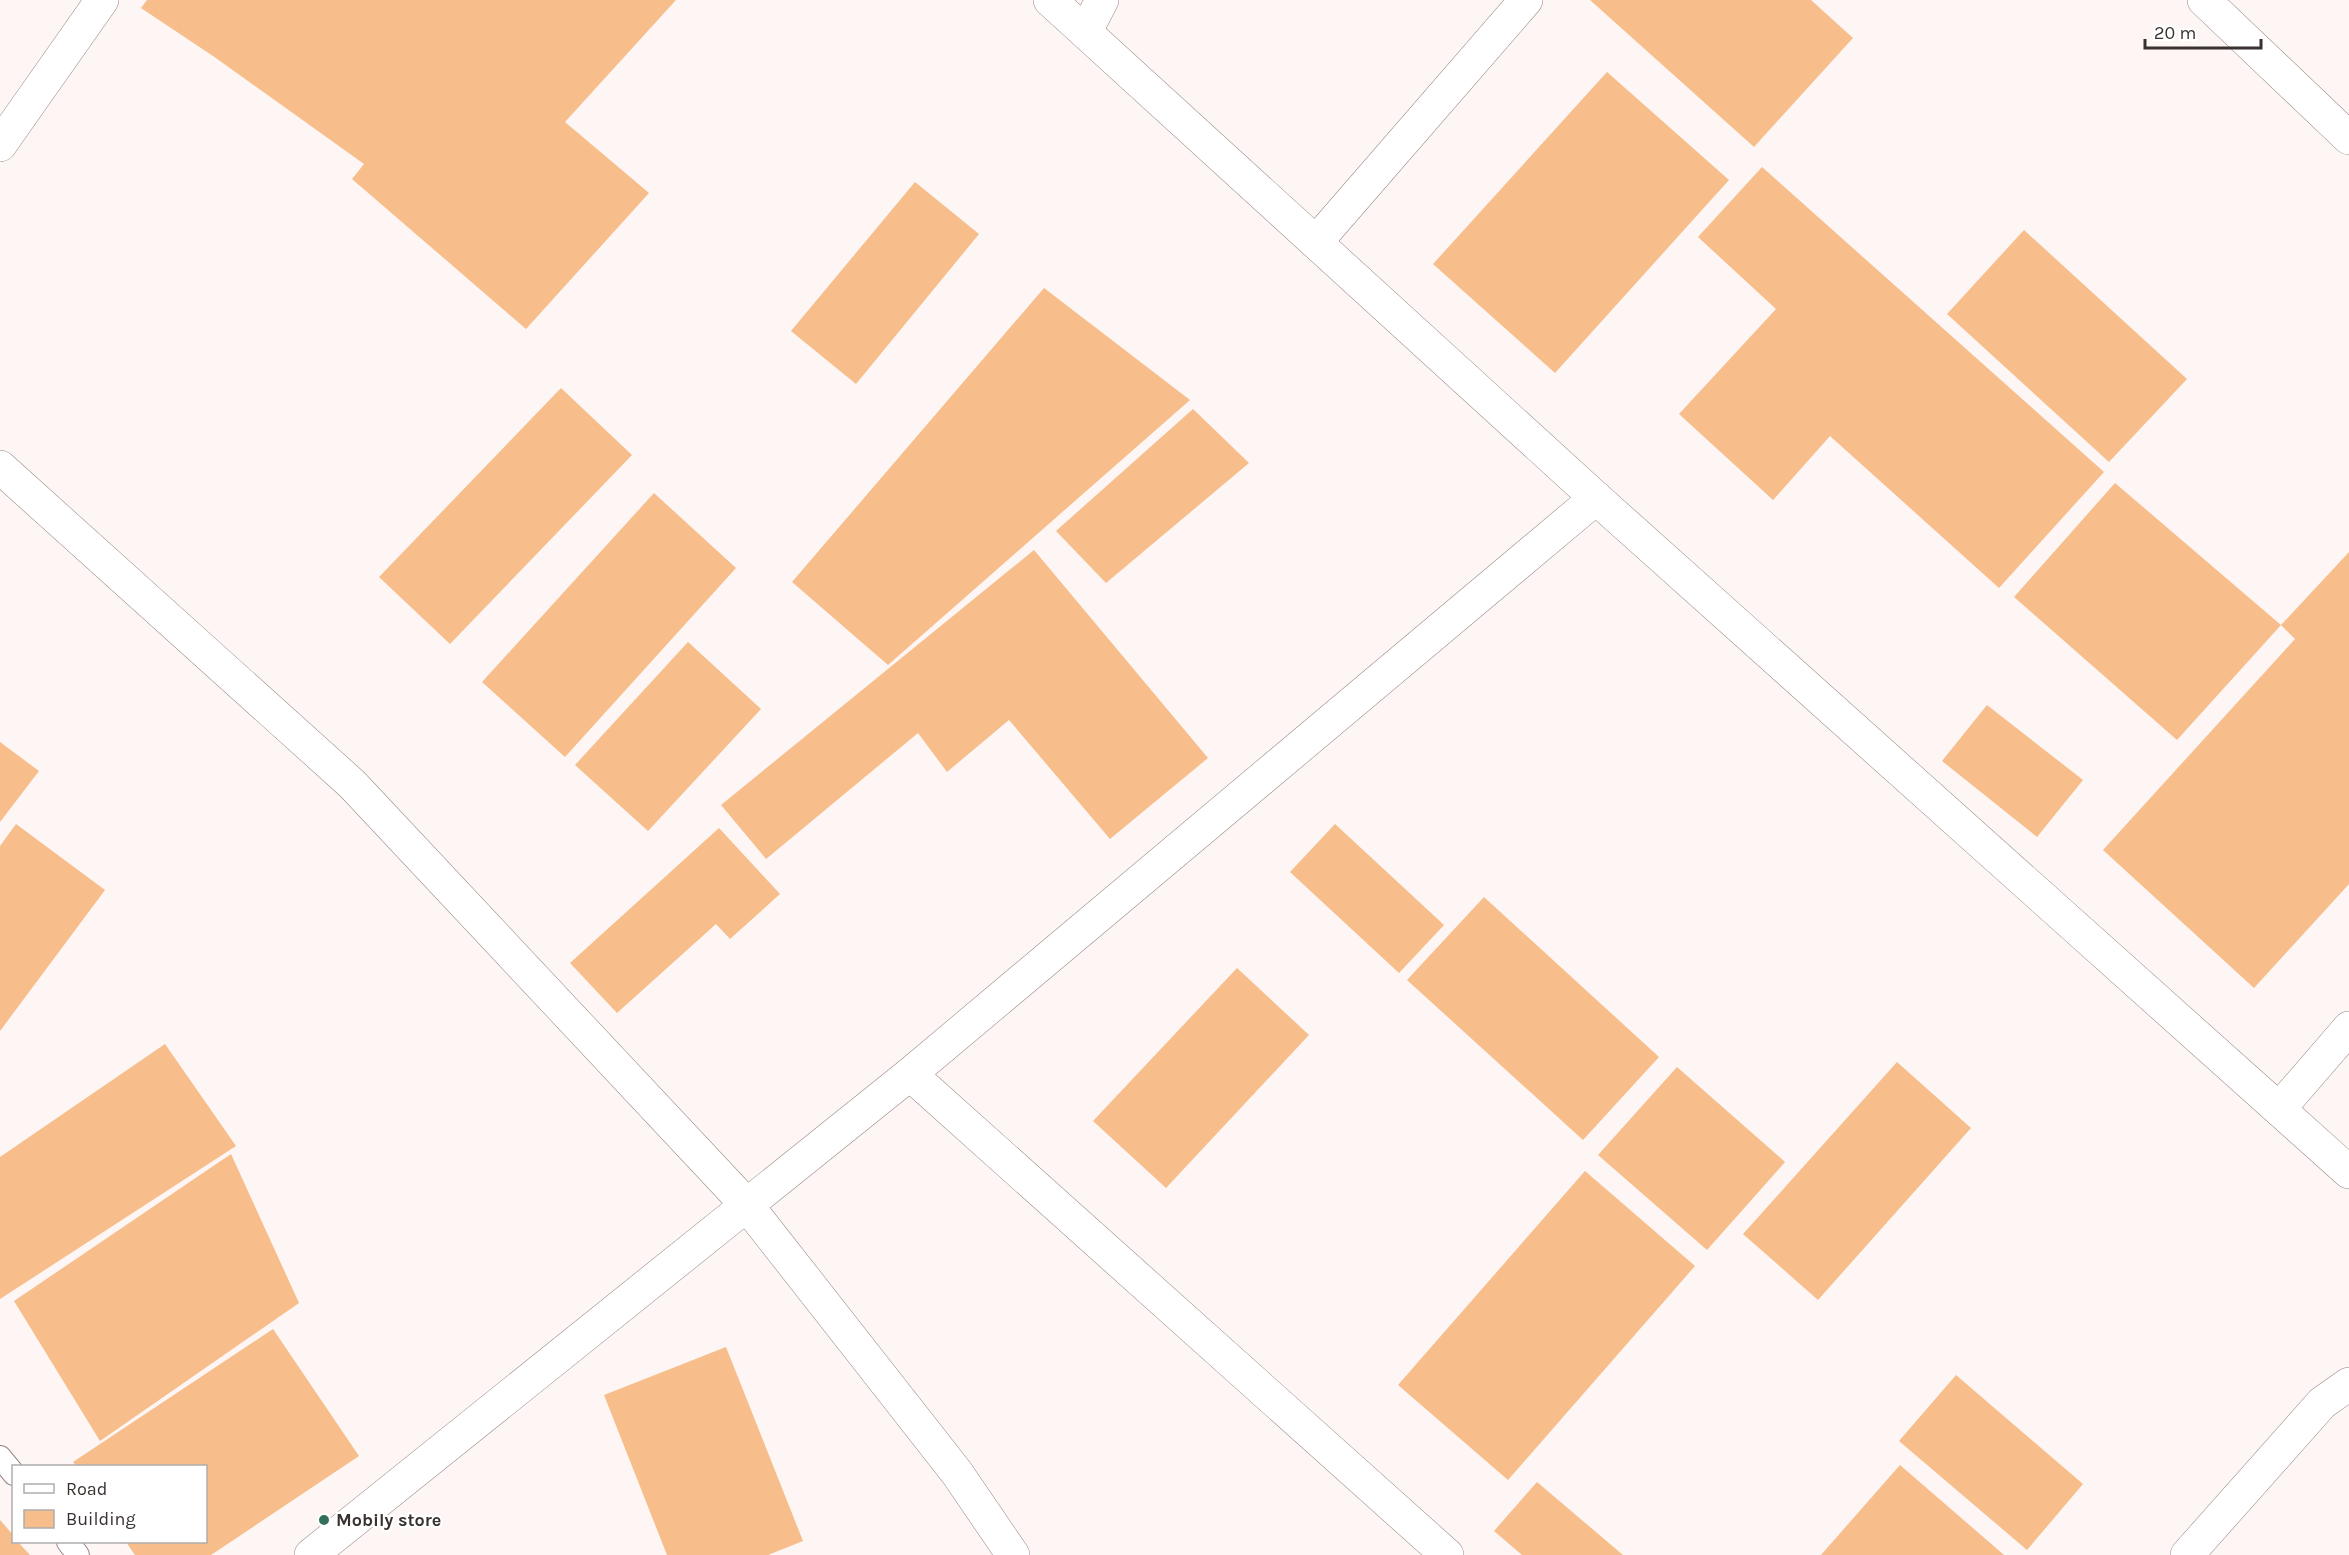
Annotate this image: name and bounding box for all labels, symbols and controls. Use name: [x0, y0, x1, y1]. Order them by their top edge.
scale bar: [2145, 12, 2260, 50]
text: 20 m: [2154, 22, 2196, 44]
legend: [12, 1465, 207, 1543]
text: Road: [66, 1478, 107, 1500]
text: Building: [66, 1508, 136, 1530]
place label: Mobily store: [336, 1509, 441, 1531]
marker: Mobily store: [317, 1513, 331, 1527]

